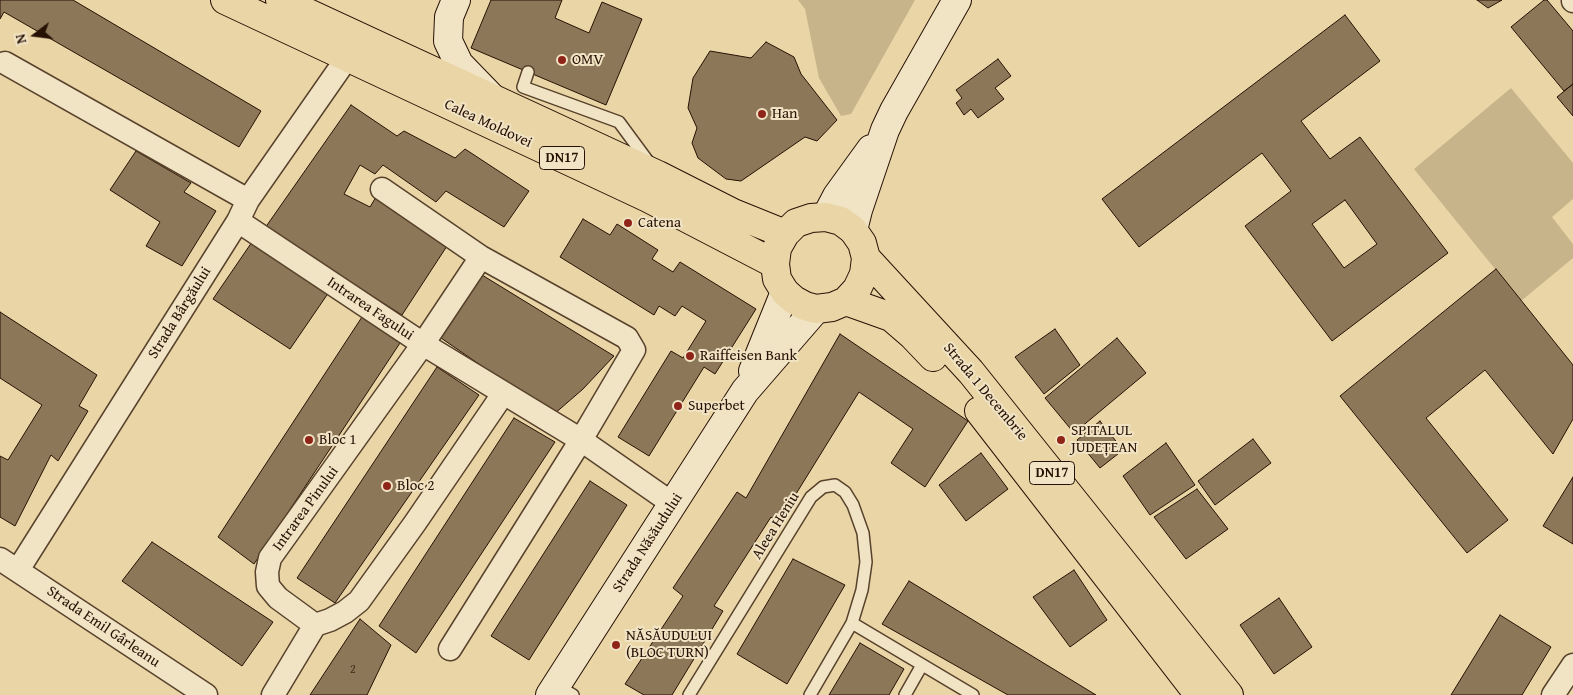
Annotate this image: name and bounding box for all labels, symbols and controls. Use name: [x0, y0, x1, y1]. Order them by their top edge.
north arrow: [10, 10, 60, 60]
text: N: [10, 32, 31, 46]
place label: OMV: [572, 51, 603, 69]
marker: OMV: [556, 54, 568, 66]
street label: Calea Moldovei: [441, 96, 535, 152]
place label: Han: [772, 105, 797, 123]
marker: Han: [756, 108, 768, 120]
road number: DN17: [540, 146, 584, 170]
place label: Catena: [638, 214, 681, 232]
marker: Catena: [622, 217, 634, 229]
street label: Strada Bârgăului: [145, 264, 215, 362]
street label: Intrarea Fagului: [323, 273, 417, 345]
street label: Strada 1 Decembrie: [939, 340, 1031, 444]
place label: Raiffeisen Bank: [700, 347, 797, 365]
marker: Raiffeisen Bank: [684, 350, 696, 362]
place label: Superbet: [688, 397, 745, 415]
marker: Superbet: [672, 400, 684, 412]
place label: SPITALUL JUDEȚEAN: [1071, 422, 1137, 457]
place label: Bloc 1: [319, 431, 357, 449]
marker: Bloc 1: [303, 434, 315, 446]
marker: SPITALUL JUDEȚEAN: [1055, 434, 1067, 446]
road number: DN17: [1030, 462, 1074, 484]
street label: Intrarea Pinului: [269, 463, 343, 555]
place label: Bloc 2: [397, 477, 435, 495]
marker: Bloc 2: [381, 480, 393, 492]
street label: Aleea Heniu: [748, 489, 804, 563]
street label: Strada Năsăudului: [609, 490, 687, 596]
street label: Strada Emil Gârleanu: [43, 582, 163, 672]
place label: NĂSĂUDULUI (BLOC TURN): [626, 627, 712, 662]
marker: NĂSĂUDULUI (BLOC TURN): [610, 639, 622, 651]
house number: 2: [350, 663, 356, 677]

